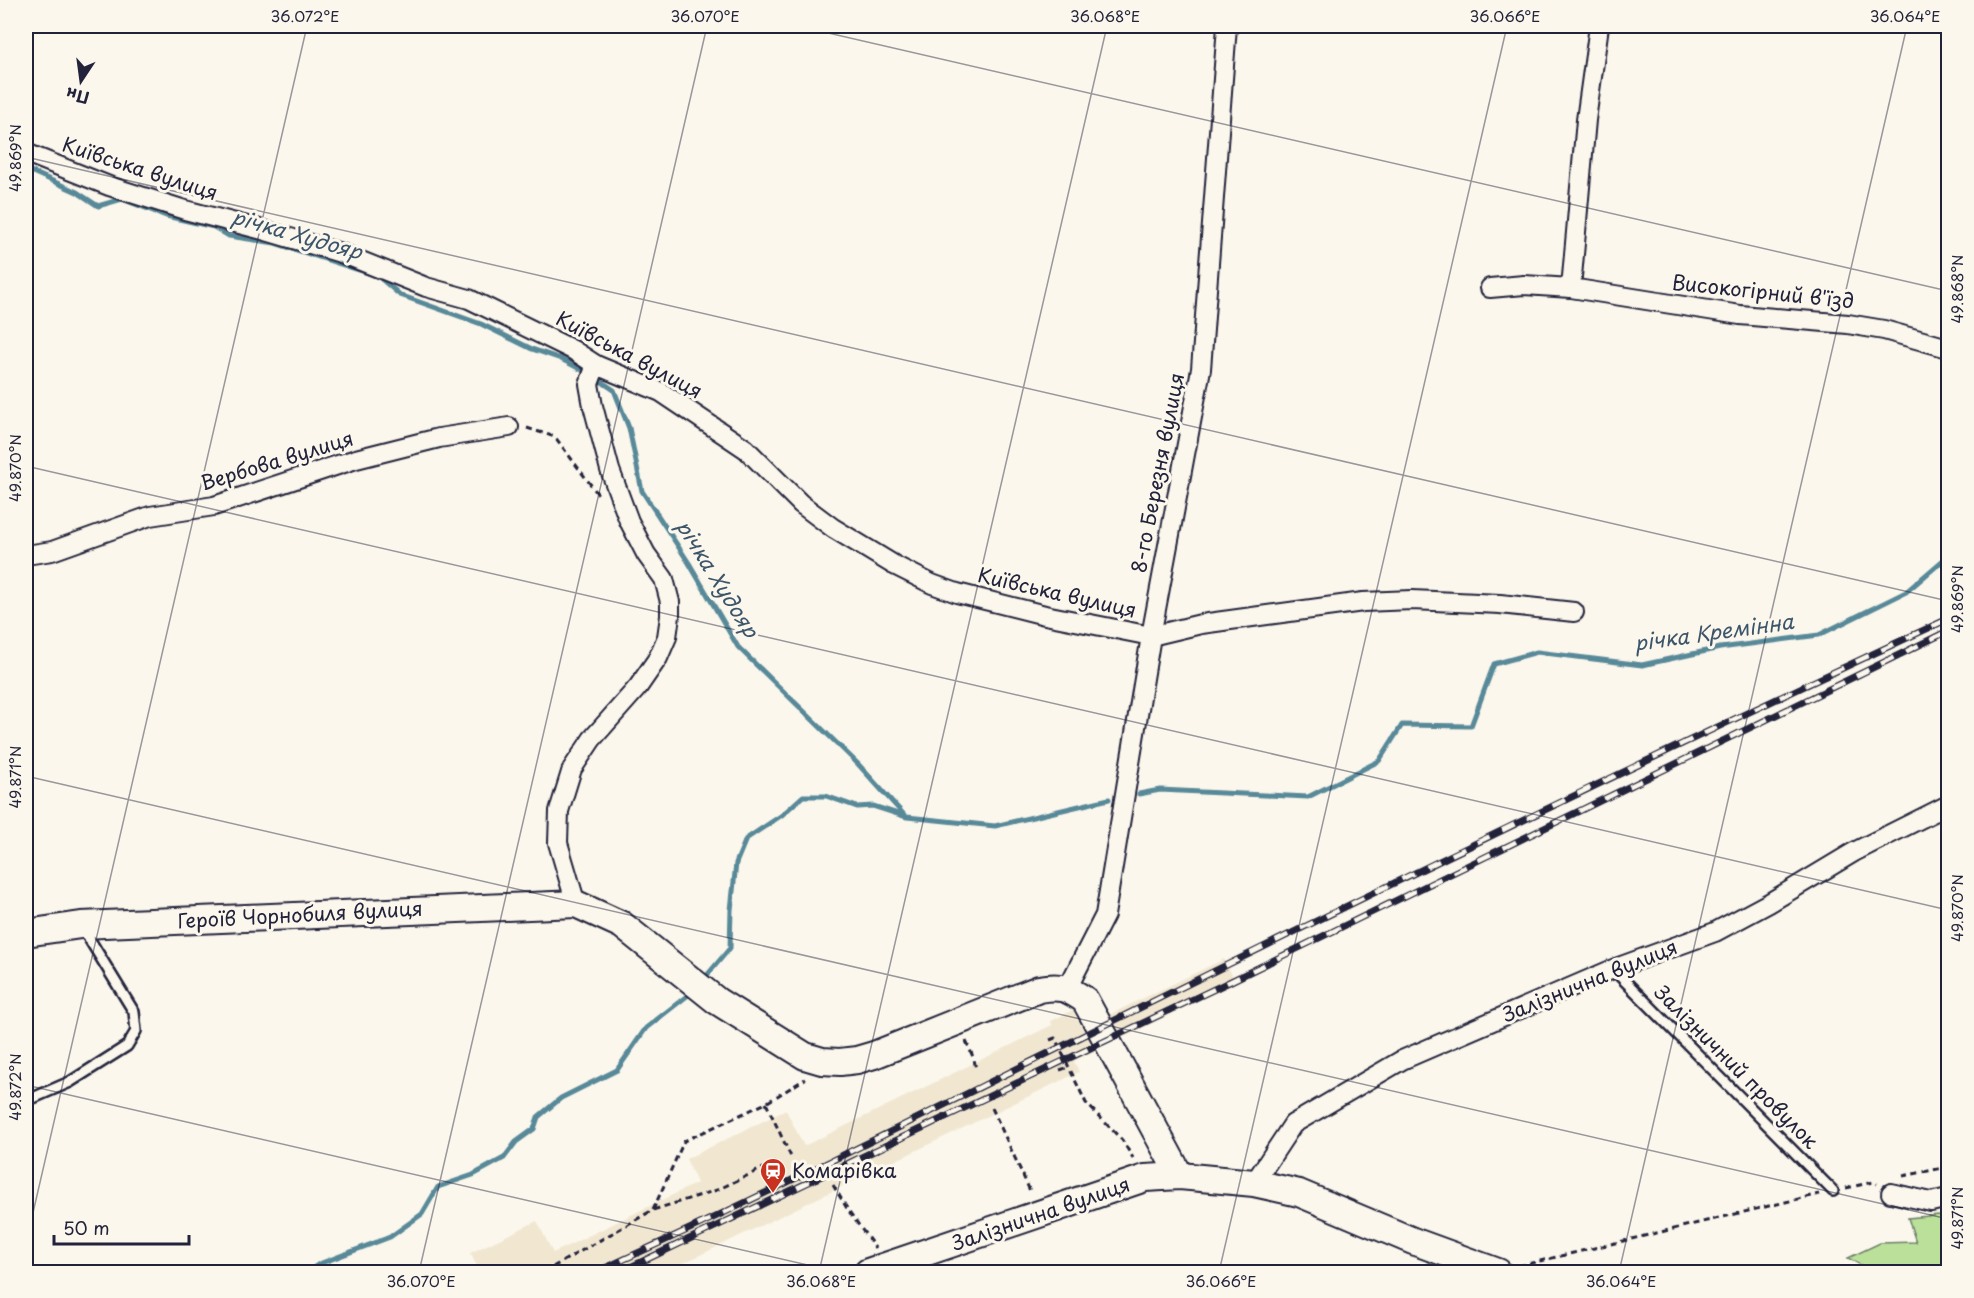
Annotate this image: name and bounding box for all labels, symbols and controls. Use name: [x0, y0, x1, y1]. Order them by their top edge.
text: 36.072°E: [271, 4, 339, 27]
text: 36.070°E: [670, 4, 740, 27]
text: 36.068°E: [1070, 4, 1140, 27]
text: 36.066°E: [1470, 4, 1540, 27]
text: 36.064°E: [1870, 4, 1940, 27]
north arrow: [51, 51, 111, 111]
text: Пн: [63, 82, 91, 111]
text: 49.869°N: [3, 124, 26, 192]
street label: Київська вулиця: [59, 129, 222, 207]
water label: річка Худояр: [229, 199, 367, 267]
text: 49.868°N: [1945, 254, 1968, 324]
street label: Високогірний в'їзд: [1671, 267, 1856, 315]
street label: Київська вулиця: [551, 303, 708, 405]
street label: 8-го Березня вулиця: [1123, 370, 1191, 575]
street label: Вербова вулиця: [197, 423, 357, 498]
text: 49.870°N: [3, 434, 26, 502]
water label: річка Худояр: [670, 513, 768, 644]
street label: Київська вулиця: [975, 559, 1140, 625]
text: 49.869°N: [1945, 565, 1968, 633]
water label: річка Кремінна: [1632, 604, 1796, 658]
text: 49.871°N: [3, 745, 26, 809]
text: 49.870°N: [1945, 874, 1968, 942]
street label: Героїв Чорнобиля вулиця: [176, 893, 423, 935]
street label: Залізнична вулиця: [1497, 931, 1682, 1029]
street label: Залізничний провулок: [1647, 977, 1826, 1155]
text: 49.872°N: [3, 1053, 26, 1121]
place label: Комарівка: [792, 1155, 897, 1185]
station icon: Комарівка: [758, 1156, 788, 1194]
street label: Залізнична вулиця: [947, 1169, 1134, 1258]
text: 49.871°N: [1945, 1186, 1968, 1250]
scale bar: [54, 1208, 189, 1246]
text: 50 m: [63, 1214, 110, 1241]
text: 36.070°E: [386, 1269, 456, 1292]
text: 36.068°E: [786, 1269, 856, 1292]
text: 36.066°E: [1186, 1269, 1256, 1292]
text: 36.064°E: [1586, 1269, 1656, 1292]

